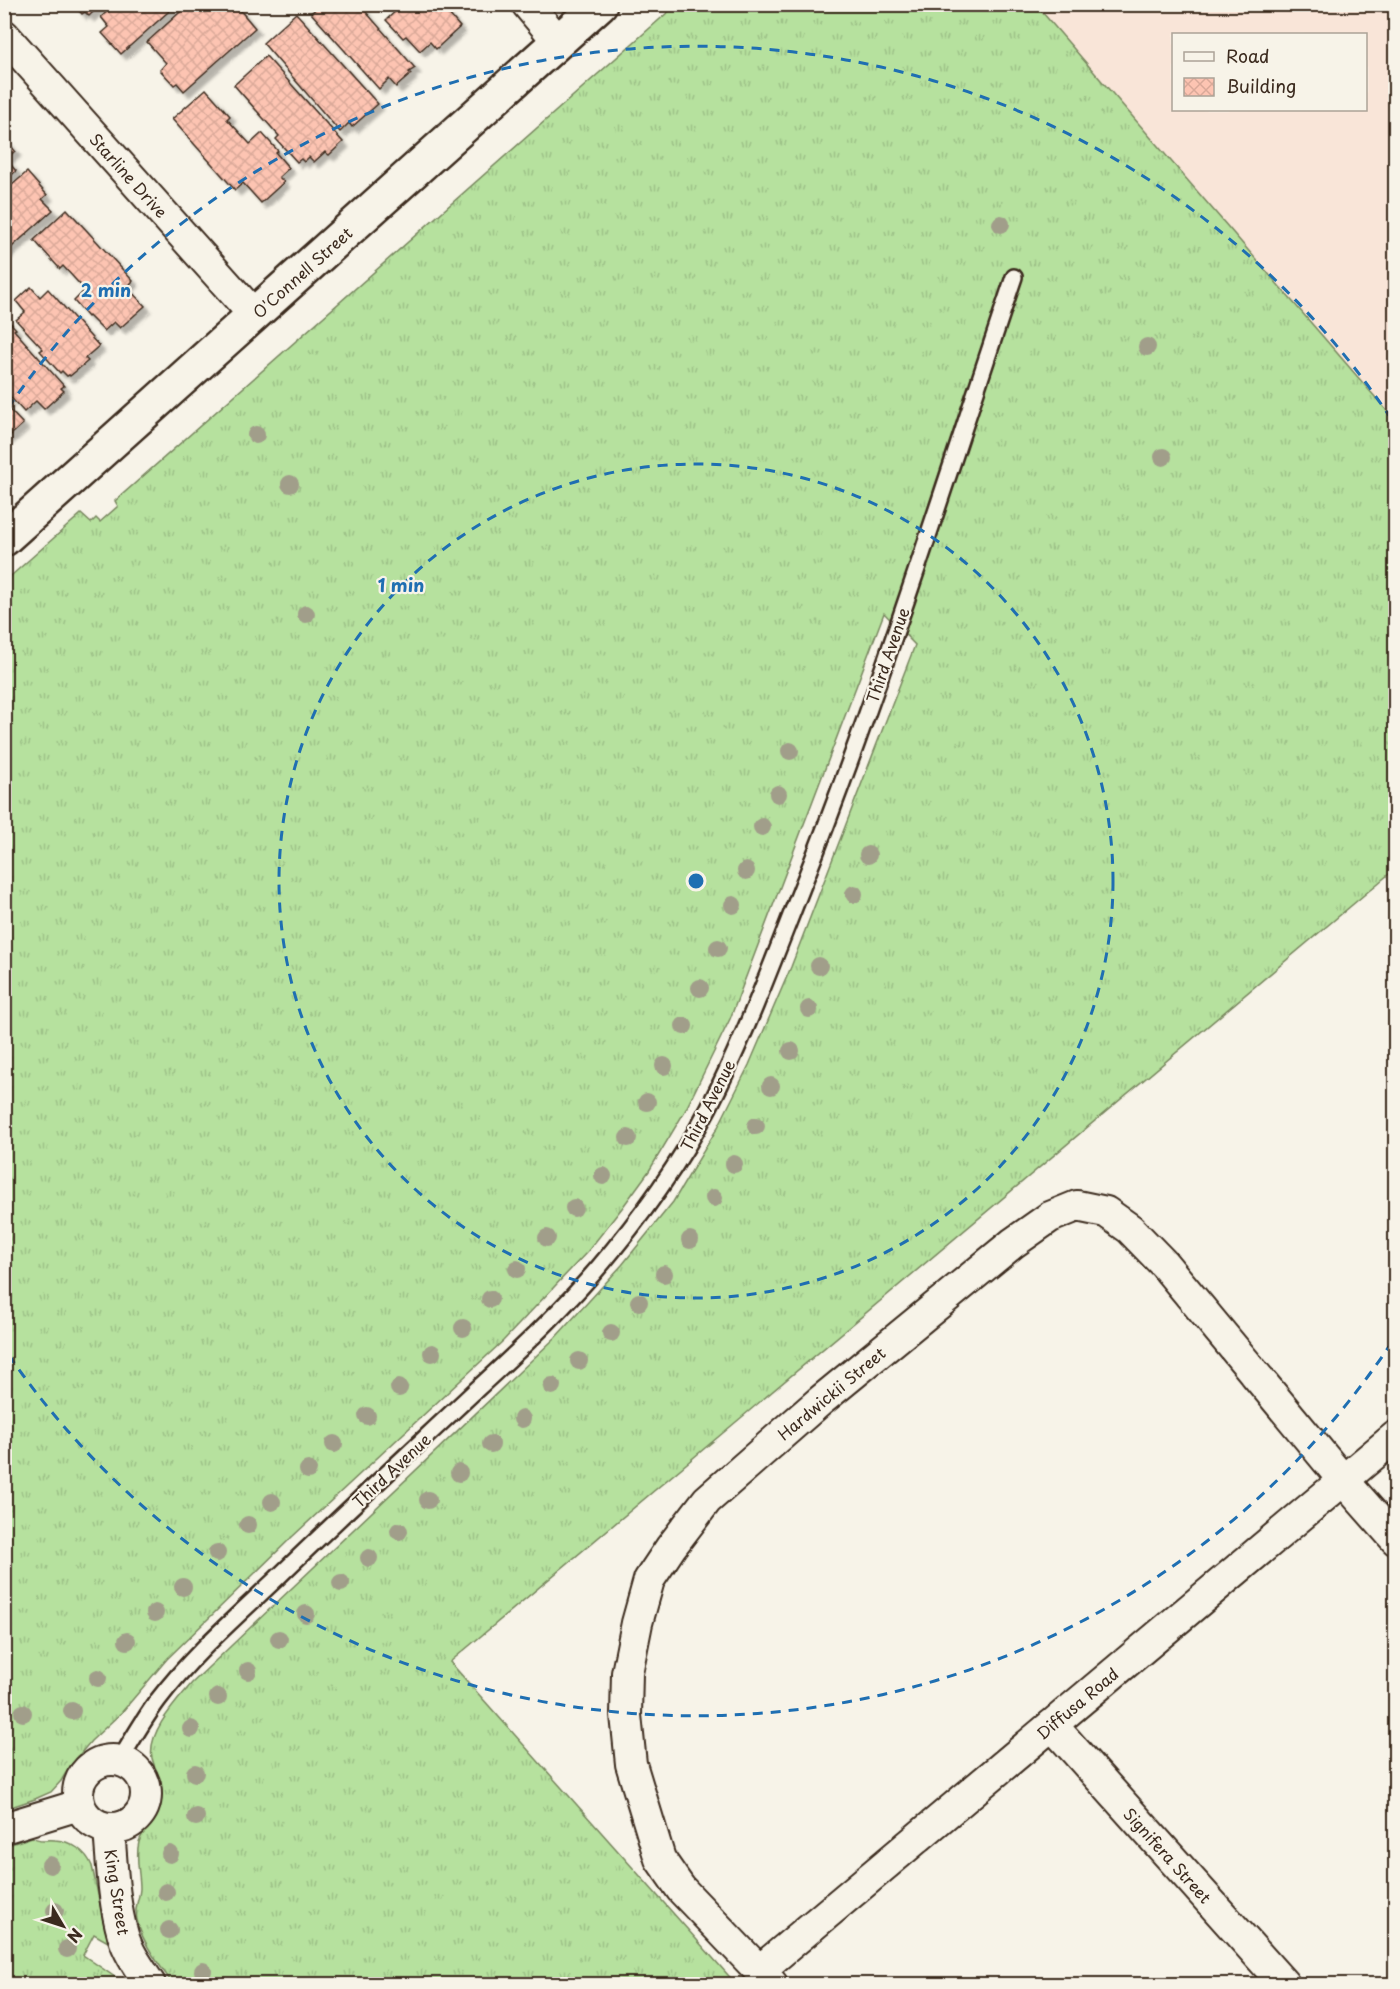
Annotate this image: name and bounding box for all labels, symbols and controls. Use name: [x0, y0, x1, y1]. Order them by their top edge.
legend: [1172, 33, 1367, 111]
text: Road: [1226, 42, 1270, 69]
text: Building: [1226, 72, 1296, 99]
street label: Starline Drive: [84, 127, 174, 223]
street label: O'Connell Street: [247, 220, 357, 323]
text: 2 min: [81, 276, 131, 303]
text: 1 min: [378, 571, 424, 598]
street label: Third Avenue: [859, 604, 915, 706]
centre of rings: [686, 871, 706, 891]
street label: Third Avenue: [674, 1055, 740, 1155]
street label: Hardwickii Street: [772, 1340, 891, 1445]
street label: Third Avenue: [346, 1427, 436, 1513]
street label: Diffusa Road: [1031, 1661, 1123, 1745]
street label: Signifera Street: [1119, 1802, 1218, 1908]
street label: King Street: [99, 1847, 137, 1937]
north arrow: [33, 1896, 93, 1956]
text: N: [62, 1924, 89, 1949]

